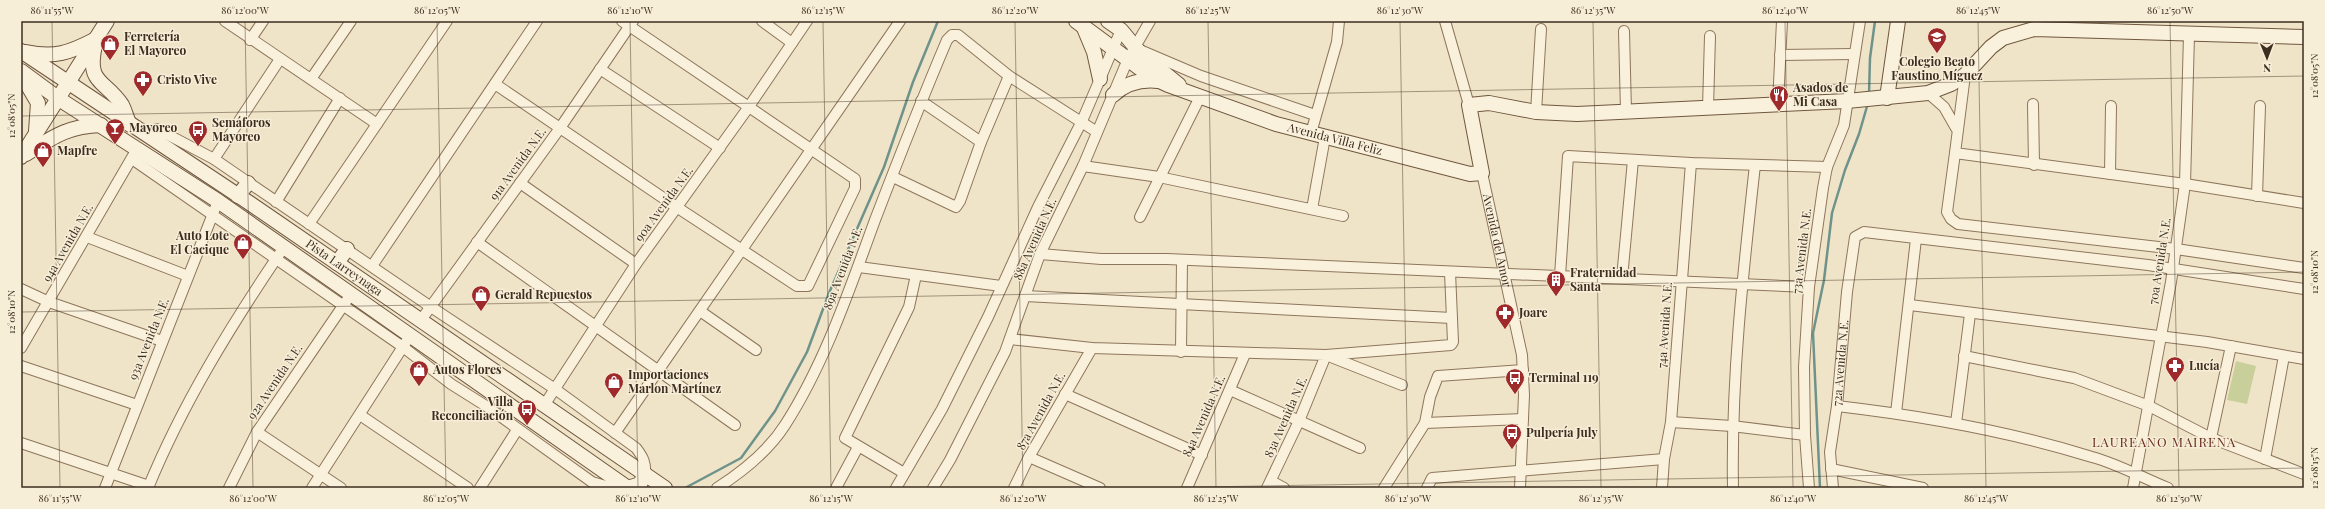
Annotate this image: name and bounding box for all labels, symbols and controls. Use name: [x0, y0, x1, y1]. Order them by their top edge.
text: 86°11'55"W: [30, 3, 74, 17]
text: 86°12'00"W: [221, 3, 270, 17]
text: 86°12'05"W: [414, 3, 461, 17]
text: 86°12'10"W: [607, 3, 654, 17]
text: 86°12'15"W: [801, 3, 846, 17]
text: 86°12'20"W: [992, 3, 1039, 17]
text: 86°12'25"W: [1186, 3, 1231, 17]
text: 86°12'30"W: [1377, 3, 1424, 17]
text: 86°12'35"W: [1571, 3, 1616, 17]
text: 86°12'40"W: [1762, 3, 1809, 17]
text: 86°12'45"W: [1956, 3, 2001, 17]
text: 86°12'50"W: [2147, 3, 2194, 17]
school or university icon: Colegio Beato Faustino Míguez: [1926, 26, 1948, 54]
place label: Ferretería El Mayoreo: [124, 28, 187, 58]
shop icon: Ferretería El Mayoreo: [99, 33, 121, 61]
north arrow: [2247, 38, 2287, 78]
place label: Colegio Beato Faustino Míguez: [1891, 53, 1983, 83]
text: 12°08'05"N: [2307, 54, 2321, 98]
text: N: [2263, 61, 2271, 76]
pharmacy icon: Cristo Vive: [132, 69, 154, 97]
place label: Cristo Vive: [157, 71, 217, 87]
place label: Asados de Mi Casa: [1792, 79, 1848, 109]
restaurant icon: Asados de Mi Casa: [1768, 84, 1790, 112]
text: 12°08'05"N: [4, 94, 18, 138]
place label: Semáforos Mayoreo: [212, 114, 271, 144]
bar icon: Mayoreo: [104, 117, 126, 145]
street label: Avenida Villa Feliz: [1285, 118, 1385, 158]
place label: Mayoreo: [129, 119, 177, 135]
bus stop icon: Semáforos Mayoreo: [187, 119, 209, 147]
street label: 91a Avenida N.E.: [485, 124, 549, 203]
shop icon: Mapfre: [32, 140, 54, 168]
place label: Mapfre: [57, 142, 97, 158]
street label: 90a Avenida N.E.: [630, 163, 696, 244]
street label: Avenida del Amor: [1480, 191, 1516, 289]
street label: 88a Avenida N.E.: [1009, 195, 1059, 282]
street label: 94a Avenida N.E.: [38, 200, 96, 285]
street label: 73a Avenida N.E.: [1788, 207, 1814, 295]
street label: 70a Avenida N.E.: [2144, 216, 2174, 306]
street label: 89a Avenida N.E.: [819, 224, 865, 312]
place label: Auto Lote El Cacique: [170, 227, 229, 257]
shop icon: Auto Lote El Cacique: [232, 232, 254, 260]
street label: Pista Larreynaga: [303, 235, 386, 299]
text: 12°08'10"N: [2307, 250, 2321, 294]
place label: Fraternidad Santa: [1570, 264, 1636, 294]
building icon: Fraternidad Santa: [1545, 269, 1567, 297]
street label: 74a Avenida N.E.: [1653, 281, 1675, 369]
shop icon: Gerald Repuestos: [470, 284, 492, 312]
place label: Gerald Repuestos: [495, 286, 593, 302]
text: 12°08'10"N: [4, 290, 18, 334]
street label: 93a Avenida N.E.: [124, 295, 172, 382]
pharmacy icon: Joare: [1494, 302, 1516, 330]
place label: Joare: [1518, 304, 1548, 320]
street label: 72a Avenida N.E.: [1828, 319, 1852, 407]
street label: 92a Avenida N.E.: [243, 341, 305, 422]
pharmacy icon: Lucía: [2164, 355, 2186, 383]
place label: Lucía: [2189, 357, 2220, 373]
shop icon: Autos Flores: [408, 359, 430, 387]
place label: Autos Flores: [432, 361, 502, 377]
place label: Importaciones Marlon Martínez: [628, 366, 721, 396]
bus stop icon: Terminal 119: [1504, 367, 1526, 395]
street label: 87a Avenida N.E.: [1012, 369, 1068, 452]
place label: Terminal 119: [1529, 369, 1599, 385]
shop icon: Importaciones Marlon Martínez: [603, 371, 625, 399]
street label: 84a Avenida N.E.: [1178, 372, 1228, 459]
street label: 83a Avenida N.E.: [1260, 373, 1310, 460]
place label: Villa Reconciliación: [431, 393, 514, 423]
bus stop icon: Villa Reconciliación: [516, 398, 538, 426]
bus stop icon: Pulpería July: [1501, 422, 1523, 450]
place label: Pulpería July: [1526, 424, 1598, 440]
district label: LAUREANO MAIRENA: [2092, 433, 2236, 450]
text: 12°08'15"N: [2307, 447, 2321, 489]
text: 86°11'55"W: [38, 491, 82, 505]
text: 86°12'00"W: [229, 491, 278, 505]
text: 86°12'05"W: [423, 491, 470, 505]
text: 86°12'10"W: [615, 491, 662, 505]
text: 86°12'15"W: [809, 491, 854, 505]
text: 86°12'20"W: [1000, 491, 1047, 505]
text: 86°12'25"W: [1194, 491, 1239, 505]
text: 86°12'30"W: [1385, 491, 1432, 505]
text: 86°12'35"W: [1579, 491, 1624, 505]
text: 86°12'40"W: [1770, 491, 1817, 505]
text: 86°12'45"W: [1964, 491, 2009, 505]
text: 86°12'50"W: [2156, 491, 2203, 505]

